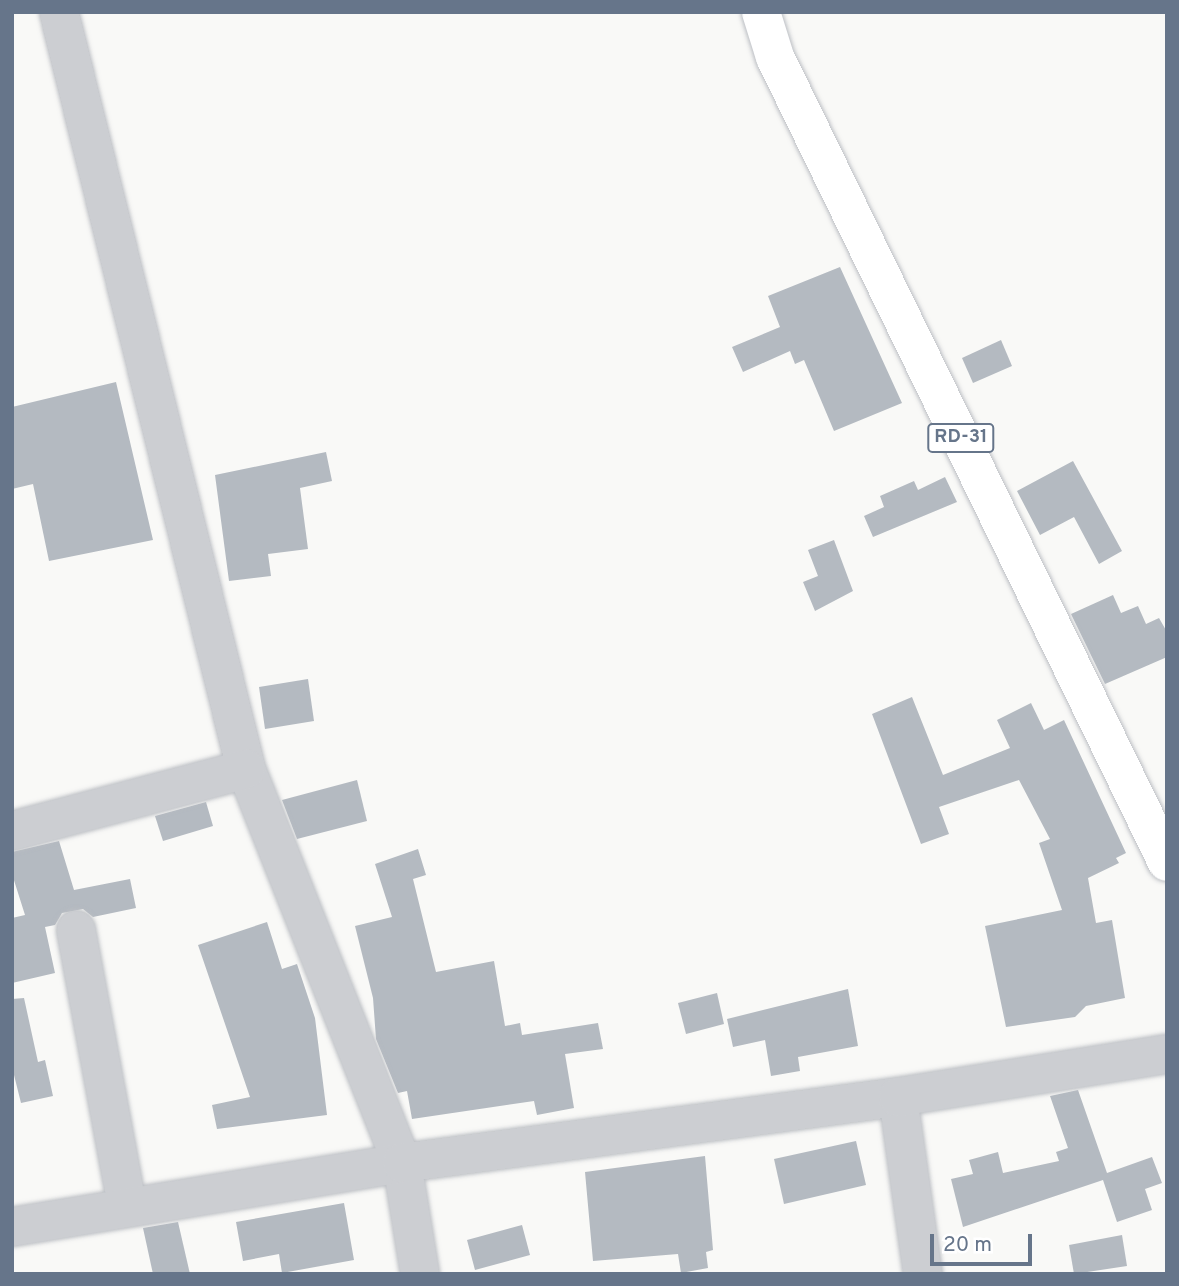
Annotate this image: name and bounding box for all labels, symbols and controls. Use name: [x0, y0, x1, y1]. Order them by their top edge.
road number: RD-31: [926, 422, 996, 453]
scale bar: [934, 1220, 1036, 1264]
text: 20 m: [943, 1232, 992, 1259]

